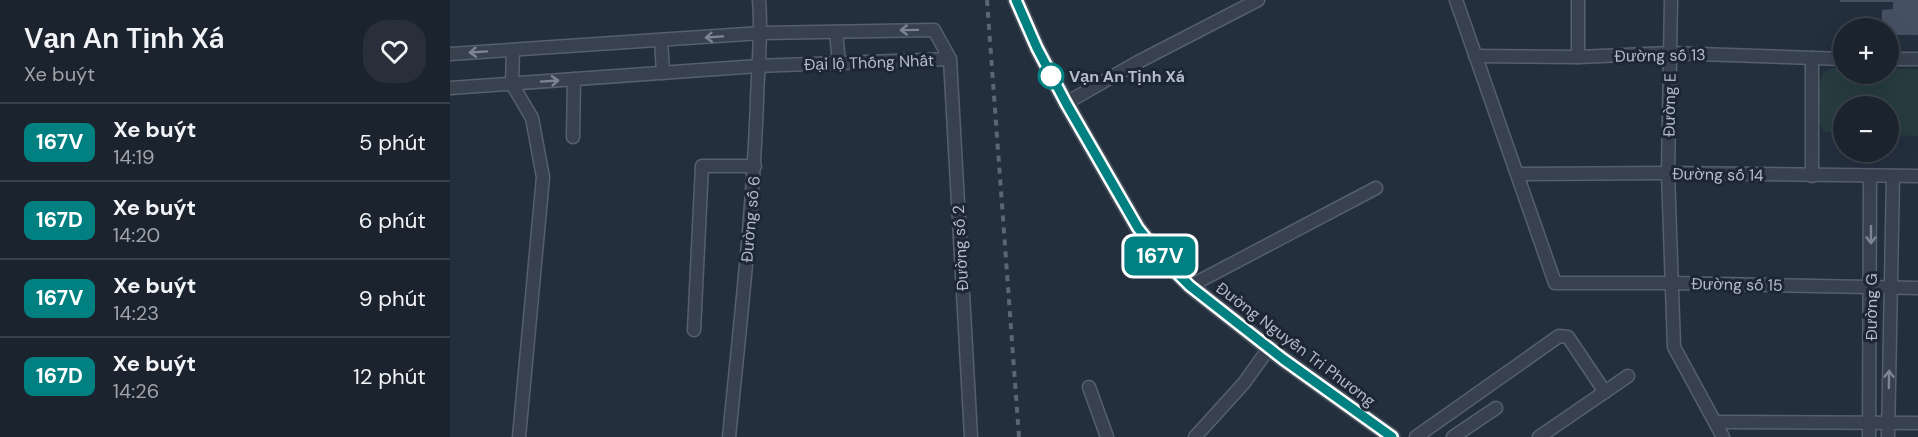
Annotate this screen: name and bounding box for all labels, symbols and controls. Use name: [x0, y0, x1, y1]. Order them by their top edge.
map controls: [1833, 18, 1899, 162]
button: +: [1833, 18, 1899, 84]
text: Vạn An Tịnh Xá: [24, 20, 225, 57]
button: heart: [363, 20, 426, 83]
one-way arrow: [900, 24, 920, 36]
one-way arrow: [705, 31, 725, 42]
street label: Đường số 13: [1614, 44, 1706, 67]
one-way arrow: [468, 46, 488, 57]
street label: Đại lộ Thống Nhất: [804, 50, 934, 75]
text: Xe buýt: [24, 61, 95, 87]
marker: Vạn An Tịnh Xá: [1038, 63, 1064, 89]
place label: Vạn An Tịnh Xá: [1069, 66, 1185, 87]
street label: Đường E: [1658, 73, 1681, 137]
one-way arrow: [540, 75, 560, 86]
button: −: [1833, 96, 1899, 162]
text: Xe buýt: [113, 115, 196, 144]
text: 167V: [36, 128, 83, 156]
text: 5 phút: [359, 128, 426, 157]
text: 14:19: [113, 144, 155, 170]
street label: Đường số 14: [1672, 163, 1764, 186]
street label: Đường số 6: [736, 175, 765, 263]
text: Xe buýt: [113, 193, 196, 222]
street label: Đường số 2: [948, 205, 973, 291]
text: 167D: [36, 206, 83, 234]
text: 6 phút: [359, 206, 426, 235]
text: 14:20: [113, 222, 160, 248]
one-way arrow: [1865, 224, 1877, 244]
line badge: 167V: [1118, 236, 1202, 276]
text: 167V: [1136, 242, 1184, 270]
text: Xe buýt: [113, 271, 196, 300]
street label: Đường số 15: [1691, 273, 1783, 296]
street label: Đường G: [1861, 273, 1882, 341]
street label: Đường Nguyễn Tri Phương: [1212, 277, 1380, 411]
text: 167V: [36, 284, 83, 312]
text: 9 phút: [359, 284, 426, 313]
text: 14:23: [113, 300, 159, 326]
text: Xe buýt: [113, 349, 196, 378]
text: 167D: [36, 362, 83, 390]
text: 12 phút: [353, 362, 426, 391]
one-way arrow: [1883, 369, 1895, 389]
text: 14:26: [113, 378, 159, 404]

